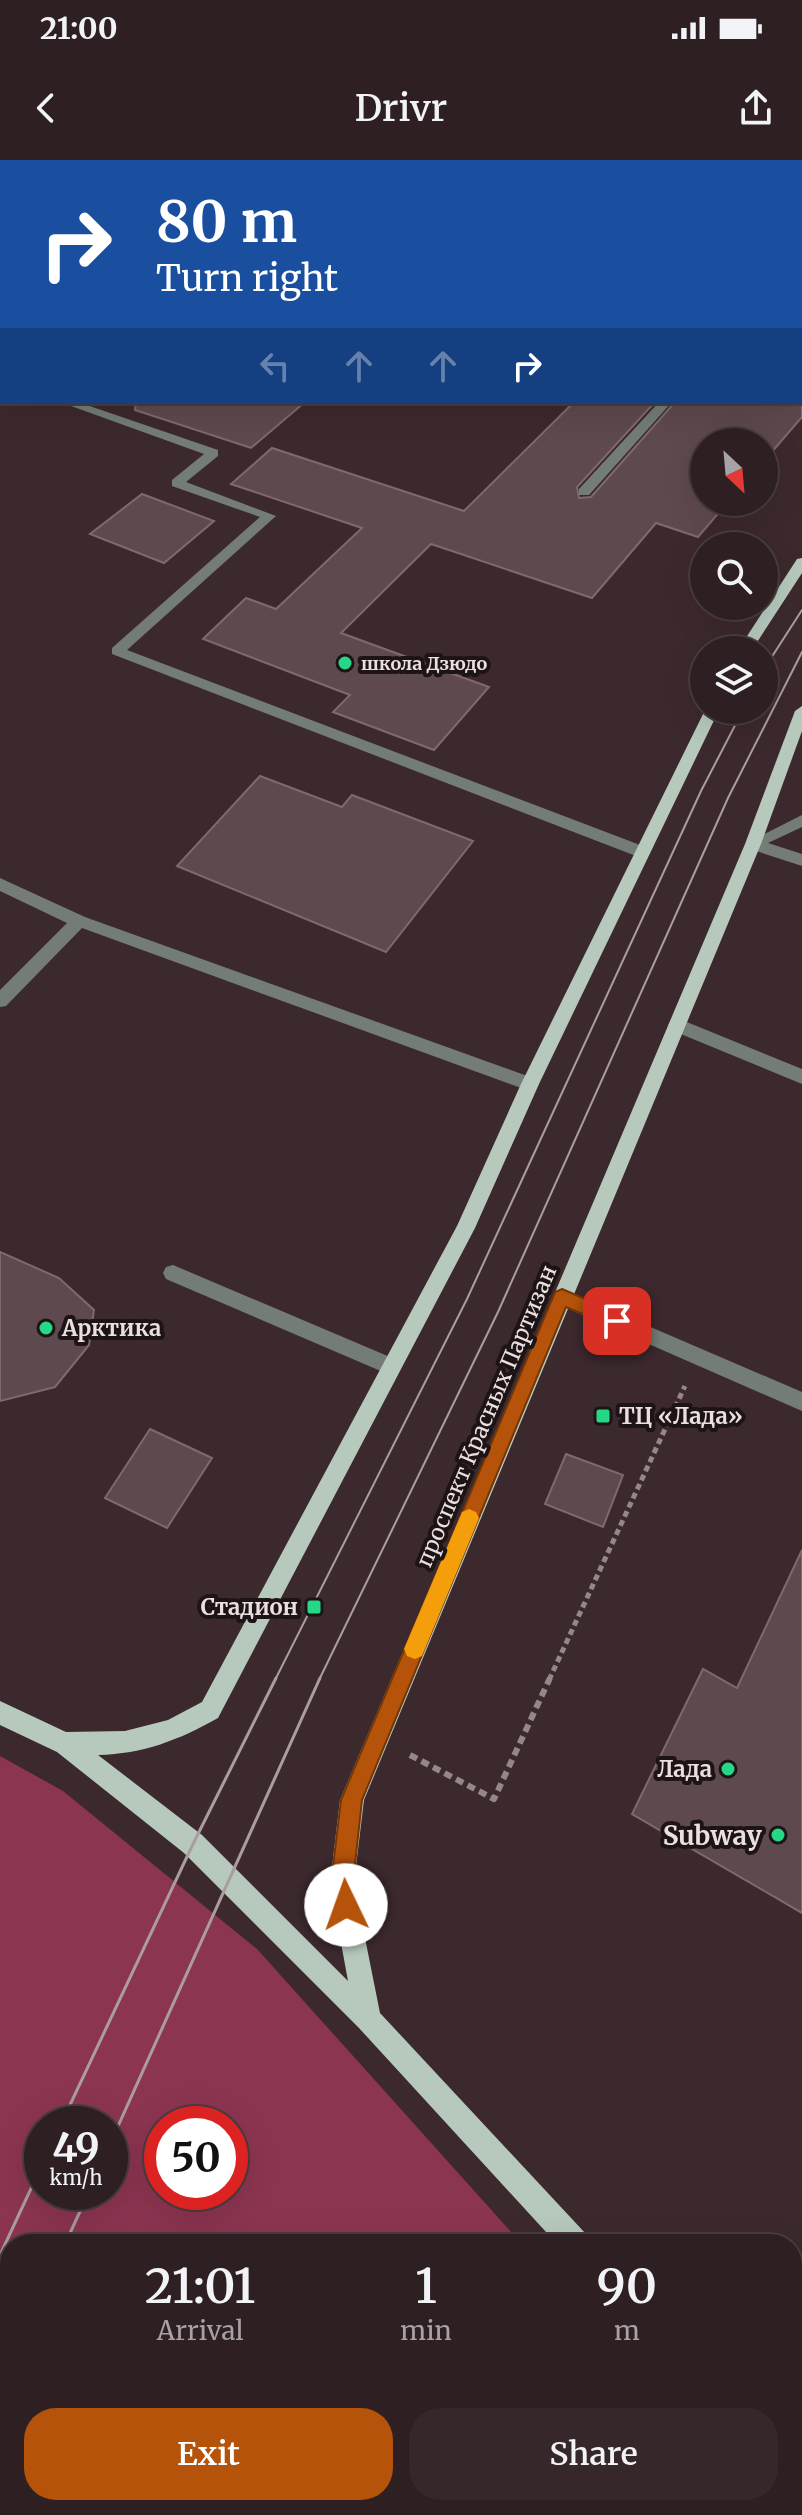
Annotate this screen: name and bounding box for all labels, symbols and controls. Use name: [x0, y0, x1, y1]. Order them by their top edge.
text: 21:00: [40, 9, 118, 47]
icon: back: [24, 86, 68, 130]
text: Drivr: [355, 86, 447, 131]
icon: share: [734, 86, 778, 130]
text: 80 m: [156, 187, 297, 257]
icon: right: [24, 192, 128, 296]
text: Turn right: [156, 256, 338, 301]
icon: left: [253, 344, 297, 388]
icon: ahead: [337, 344, 381, 388]
icon: ahead: [421, 344, 465, 388]
icon: right: [505, 344, 549, 388]
north arrow: [690, 428, 778, 516]
map controls: [690, 428, 778, 724]
button: search: [690, 532, 778, 620]
button: layers: [690, 636, 778, 724]
place label: школа Дзюдо: [361, 652, 488, 675]
marker: школа Дзюдо: [336, 654, 354, 672]
street label: проспект Красных Партизан: [410, 1261, 562, 1571]
pin: [583, 1287, 651, 1355]
icon: arrive: [595, 1299, 639, 1343]
place label: Арктика: [61, 1314, 161, 1342]
marker: Арктика: [37, 1319, 55, 1337]
place label: ТЦ «Лада»: [619, 1402, 743, 1430]
marker: ТЦ «Лада»: [594, 1407, 612, 1425]
place label: Стадион: [201, 1593, 298, 1621]
marker: Стадион: [305, 1598, 323, 1616]
place label: Лада: [657, 1755, 712, 1783]
marker: Лада: [719, 1760, 737, 1778]
place label: Subway: [663, 1819, 763, 1852]
marker: Subway: [769, 1826, 787, 1844]
position arrow: [304, 1863, 388, 1947]
speed limit sign: 50: [144, 2106, 248, 2210]
text: 49: [52, 2123, 100, 2173]
text: km/h: [50, 2165, 102, 2190]
text: 21:01: [145, 2256, 256, 2316]
text: 1: [415, 2256, 437, 2316]
text: 90: [597, 2256, 657, 2316]
text: Arrival: [157, 2314, 244, 2347]
text: min: [400, 2314, 452, 2347]
text: m: [614, 2314, 640, 2347]
button: Exit: [24, 2408, 393, 2500]
button: Share: [409, 2408, 778, 2500]

